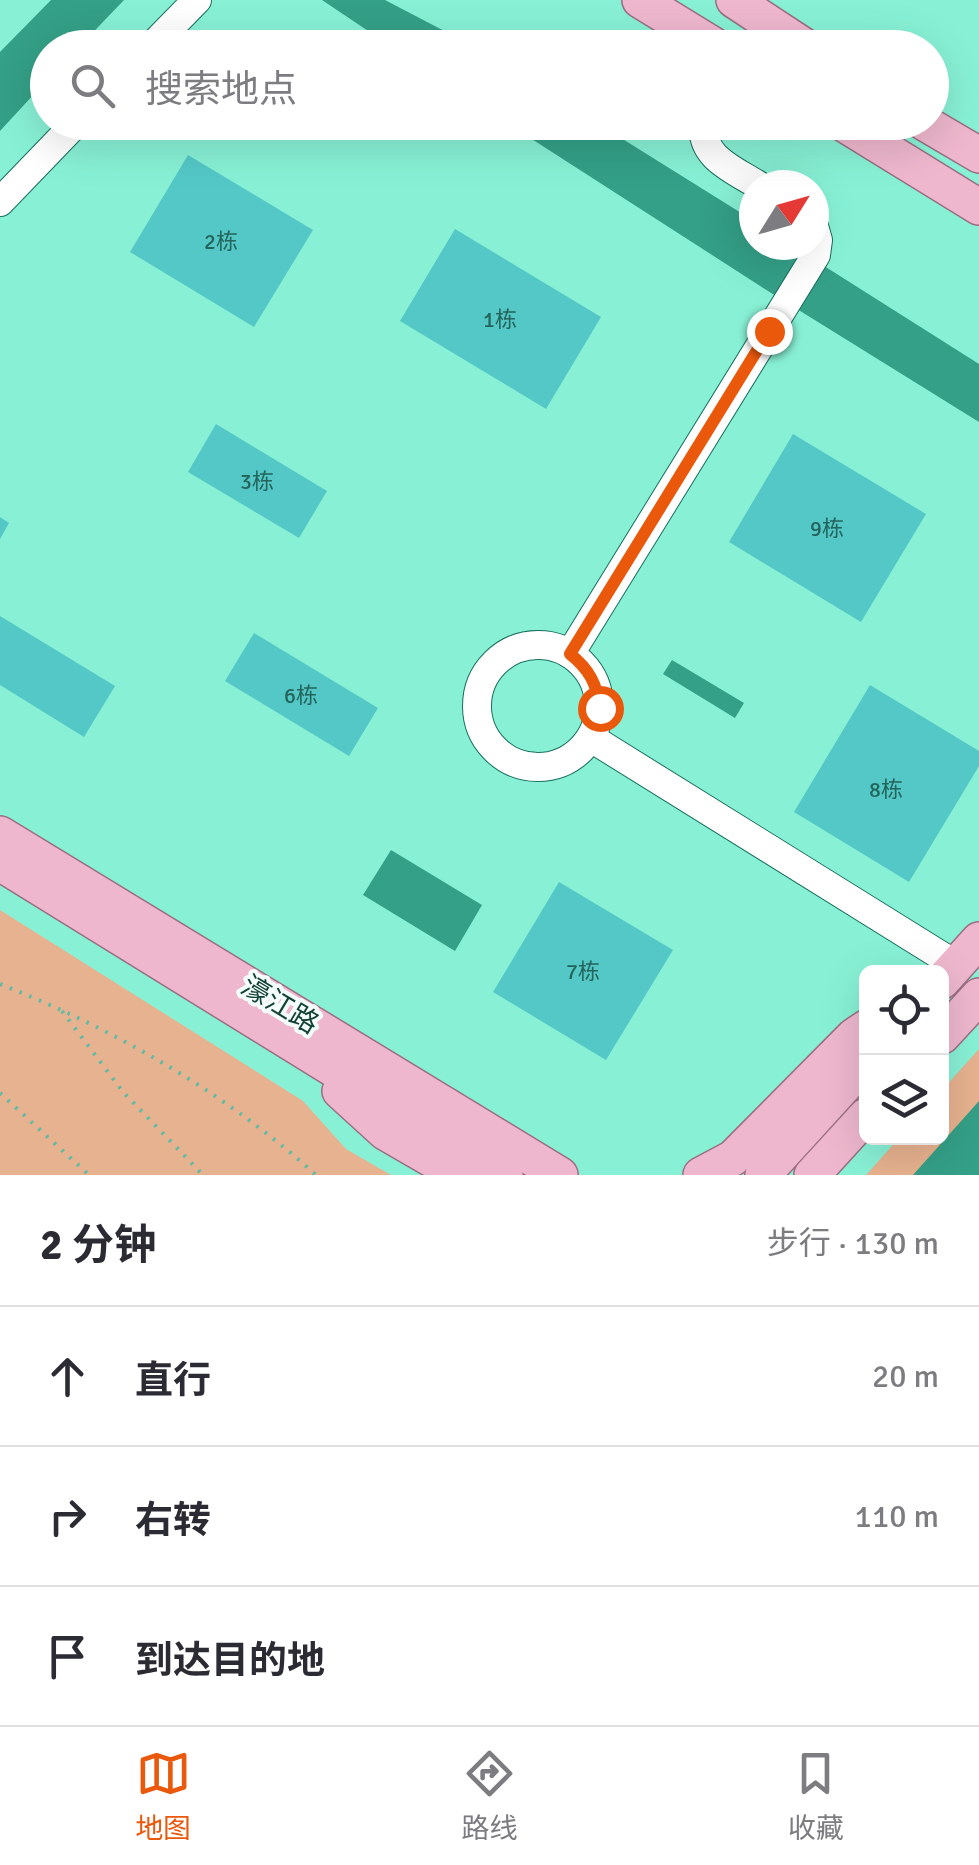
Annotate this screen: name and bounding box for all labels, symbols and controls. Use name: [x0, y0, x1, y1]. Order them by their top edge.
search box: [30, 30, 949, 140]
icon: search: [65, 58, 120, 113]
text: 搜索地点: [145, 66, 297, 113]
north arrow: [739, 170, 829, 260]
house number: 2栋: [204, 228, 238, 255]
house number: 1栋: [483, 306, 517, 333]
route end: [747, 309, 793, 355]
house number: 3栋: [240, 468, 274, 495]
house number: 9栋: [810, 515, 844, 542]
house number: 6栋: [284, 682, 318, 709]
route start: [578, 686, 624, 732]
house number: 8栋: [869, 776, 903, 803]
house number: 7栋: [566, 958, 600, 985]
map controls: [859, 965, 949, 1145]
button: locate: [859, 965, 949, 1055]
street label: 濠江路: [235, 969, 325, 1041]
button: layers: [859, 1055, 949, 1145]
text: 2 分钟: [40, 1220, 156, 1271]
text: 步行 · 130 m: [767, 1224, 939, 1263]
icon: ahead: [40, 1349, 95, 1404]
text: 直行: [135, 1357, 211, 1404]
text: 20 m: [872, 1357, 939, 1396]
icon: right: [40, 1489, 95, 1544]
text: 右转: [135, 1497, 211, 1544]
text: 110 m: [855, 1497, 939, 1536]
icon: arrive: [40, 1629, 95, 1684]
text: 到达目的地: [135, 1637, 325, 1684]
tab: 地图: [135, 1746, 191, 1846]
tab: 路线: [461, 1746, 518, 1846]
tab: 收藏: [788, 1746, 844, 1846]

